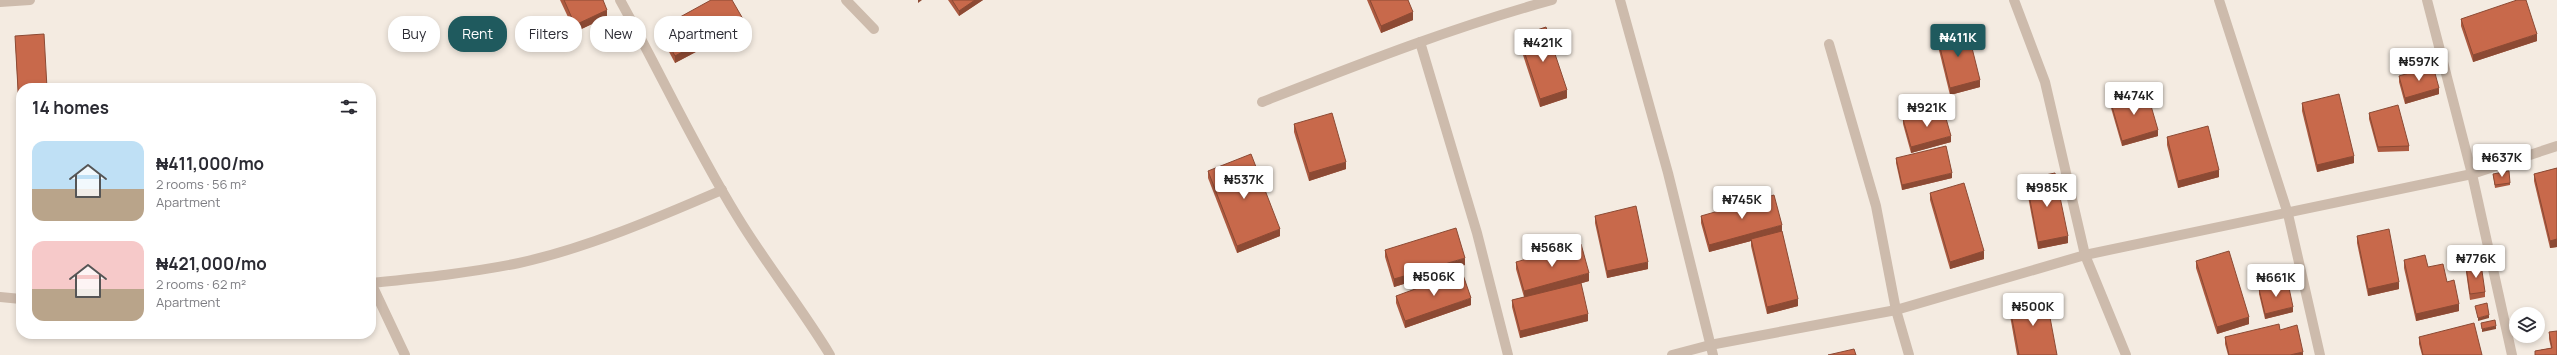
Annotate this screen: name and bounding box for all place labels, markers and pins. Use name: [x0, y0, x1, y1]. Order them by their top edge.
pin: ₦411K: [1930, 24, 1986, 58]
pin: ₦421K: [1515, 29, 1571, 63]
pin: ₦597K: [2391, 48, 2447, 82]
pin: ₦474K: [2106, 82, 2162, 116]
pin: ₦921K: [1899, 94, 1955, 128]
pin: ₦637K: [2474, 144, 2530, 178]
pin: ₦537K: [1216, 166, 1272, 200]
pin: ₦985K: [2019, 174, 2075, 208]
pin: ₦745K: [1714, 186, 1770, 220]
pin: ₦568K: [1524, 234, 1580, 268]
pin: ₦776K: [2448, 245, 2504, 279]
pin: ₦506K: [1406, 263, 1462, 297]
pin: ₦661K: [2248, 264, 2304, 298]
pin: ₦500K: [2005, 293, 2061, 327]

